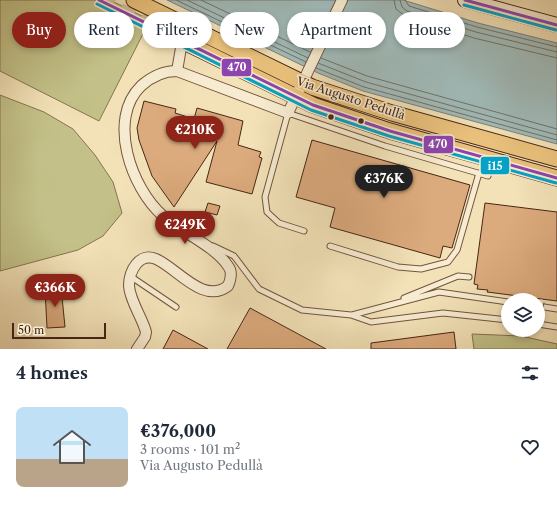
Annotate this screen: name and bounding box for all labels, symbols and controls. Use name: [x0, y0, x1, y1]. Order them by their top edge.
chip: Buy: [12, 12, 66, 48]
chip: Rent: [74, 12, 134, 48]
chip: Filters: [142, 12, 212, 48]
chip: New: [220, 12, 279, 48]
chip: Apartment: [287, 12, 386, 48]
chip: House: [394, 12, 465, 48]
line badge: 470: [221, 58, 252, 77]
text: 470: [227, 60, 247, 74]
street label: Via Augusto Pedullà: [294, 73, 408, 123]
unlabelled marker: [326, 112, 336, 122]
pin: €210K: [167, 116, 223, 150]
unlabelled marker: [356, 116, 366, 126]
text: €210K: [175, 121, 215, 137]
line badge: 470: [423, 135, 454, 154]
text: 470: [428, 137, 448, 151]
line badge: i15: [480, 156, 510, 175]
text: i15: [488, 159, 502, 173]
pin: €376K: [356, 165, 412, 199]
text: €376K: [364, 170, 404, 186]
pin: €249K: [157, 211, 213, 245]
text: €249K: [164, 216, 206, 232]
pin: €366K: [27, 274, 83, 308]
text: €366K: [34, 279, 76, 295]
map controls: [501, 293, 545, 337]
button: layers: [501, 293, 545, 337]
scale bar: [12, 321, 106, 340]
text: 50 m: [18, 323, 44, 337]
icon: filters: [519, 362, 541, 384]
text: 4 homes: [16, 363, 88, 383]
text: €376,000: [140, 421, 216, 441]
icon: home: [48, 423, 96, 471]
icon: heart: [519, 436, 541, 458]
text: 3 rooms · 101 m²: [140, 441, 240, 457]
text: Via Augusto Pedullà: [140, 457, 263, 473]

